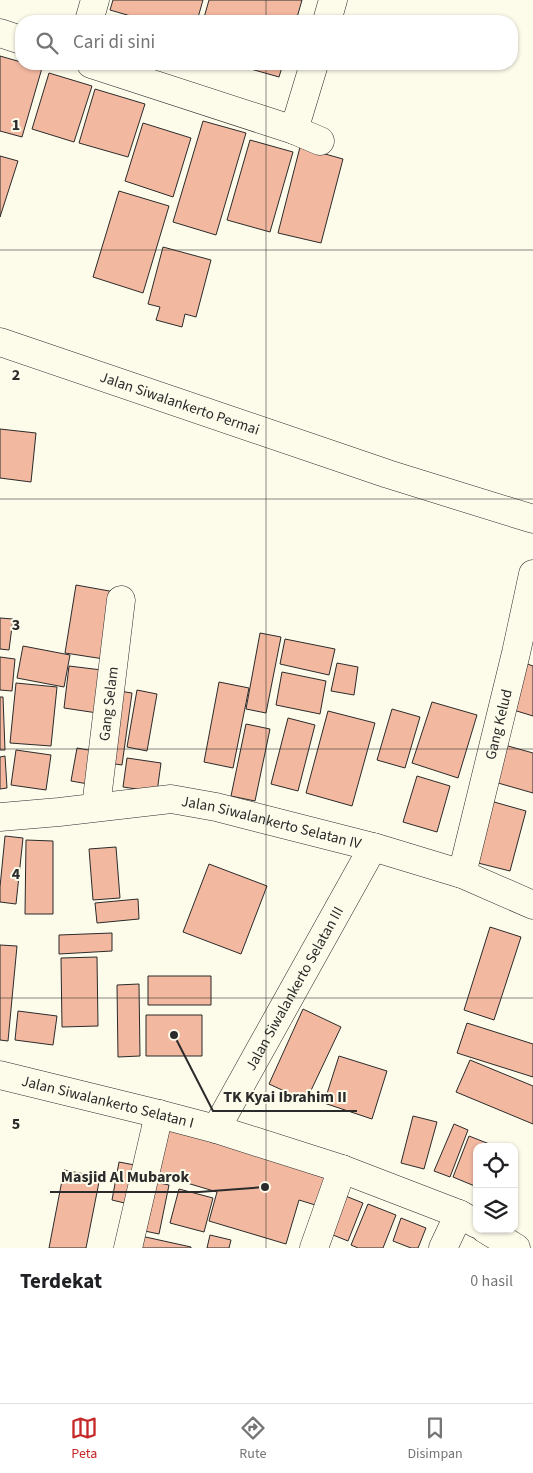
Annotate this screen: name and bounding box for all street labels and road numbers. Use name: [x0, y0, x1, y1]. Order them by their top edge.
street label: Jalan Siwalankerto Permai: [97, 367, 262, 441]
street label: Gang Selam: [94, 665, 124, 742]
street label: Gang Kelud: [480, 687, 518, 762]
street label: Jalan Siwalankerto Selatan IV: [180, 791, 364, 855]
street label: Jalan Siwalankerto Selatan III: [241, 903, 349, 1074]
street label: Jalan Siwalankerto Selatan I: [19, 1071, 196, 1134]

